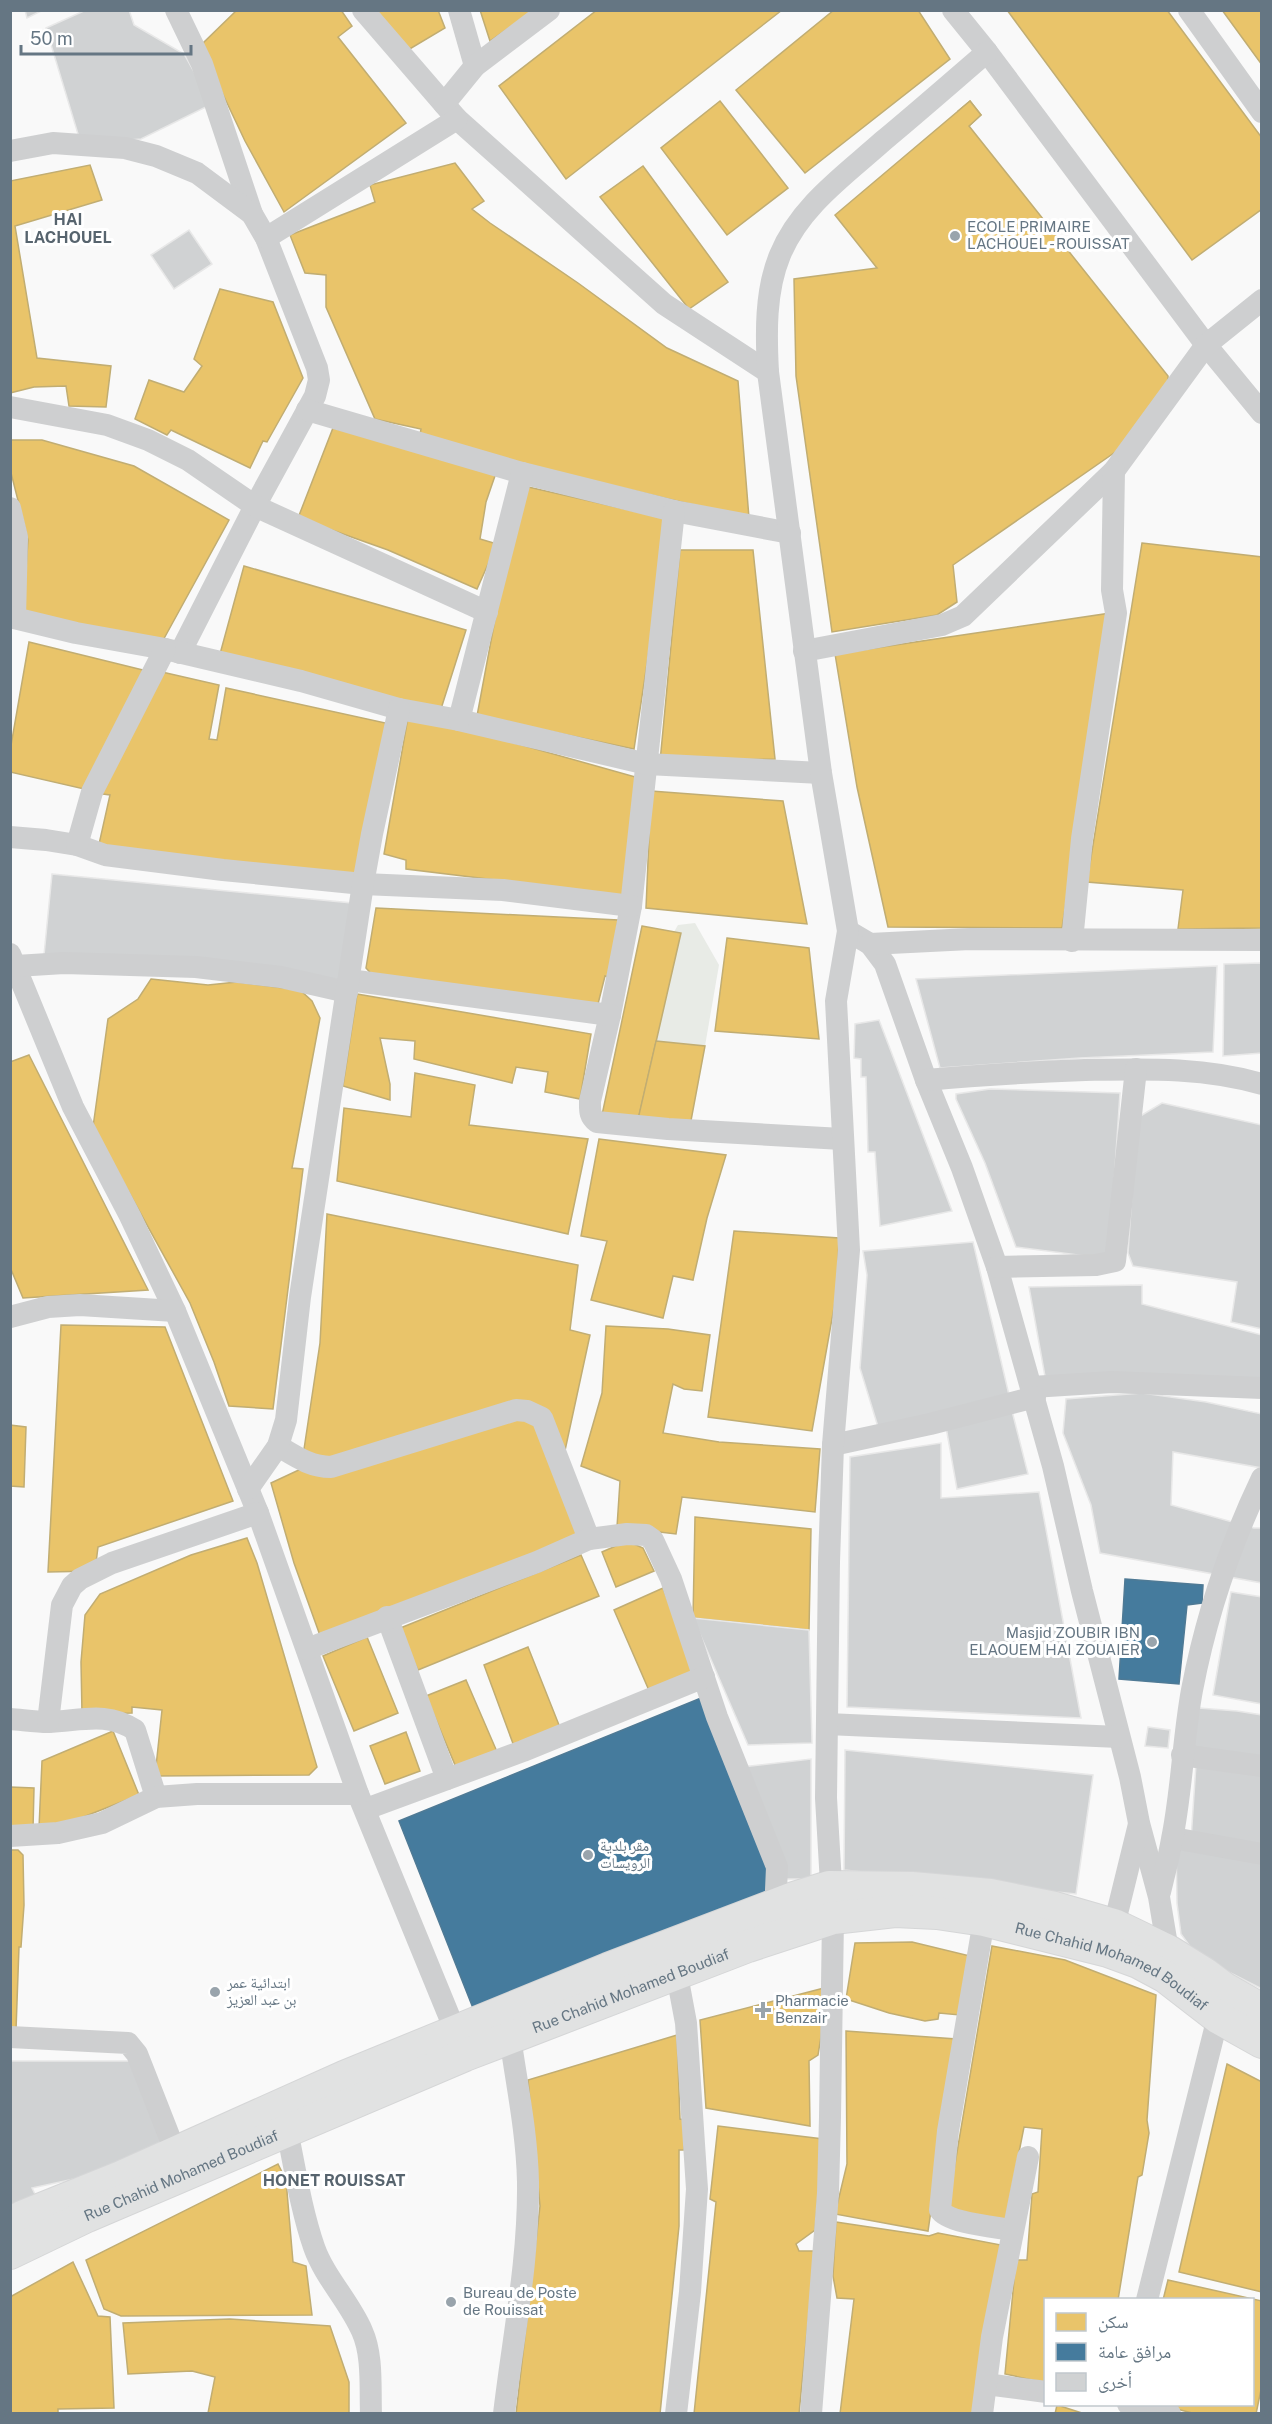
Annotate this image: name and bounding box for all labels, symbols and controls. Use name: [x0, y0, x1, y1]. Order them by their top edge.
scale bar: [21, 18, 190, 56]
text: 50 m: [30, 28, 73, 49]
district label: HAI LACHOUEL: [24, 210, 112, 247]
place label: ECOLE PRIMAIRE LACHOUEL - ROUISSAT: [967, 218, 1130, 252]
marker: ECOLE PRIMAIRE LACHOUEL - ROUISSAT: [948, 229, 962, 243]
place label: Masjid ZOUBIR IBN ELAOUEM HAI ZOUAIER: [969, 1624, 1140, 1658]
marker: Masjid ZOUBIR IBN ELAOUEM HAI ZOUAIER: [1145, 1635, 1159, 1649]
place label: مقر بلدية الرويسات: [600, 1837, 650, 1872]
marker: مقر بلدية الرويسات: [581, 1848, 595, 1862]
street label: Rue Chahid Mohamed Boudiaf: [1013, 1919, 1211, 2014]
street label: Rue Chahid Mohamed Boudiaf: [530, 1945, 732, 2036]
place label: ابتدائية عمر بن عبد العزيز: [226, 1974, 296, 2010]
marker: ابتدائية عمر بن عبد العزيز: [208, 1985, 222, 1999]
place label: Pharmacie Benzair: [775, 1992, 849, 2026]
marker: Pharmacie Benzair: [756, 2003, 770, 2017]
street label: Rue Chahid Mohamed Boudiaf: [81, 2126, 281, 2224]
district label: HONET ROUISSAT: [263, 2171, 405, 2190]
place label: Bureau de Poste de Rouissat: [463, 2284, 577, 2318]
marker: Bureau de Poste de Rouissat: [444, 2295, 458, 2309]
legend: [1044, 2298, 1254, 2406]
text: سكن: [1098, 2311, 1129, 2333]
text: مرافق عامة: [1098, 2341, 1171, 2363]
text: أخرى: [1098, 2371, 1132, 2393]

